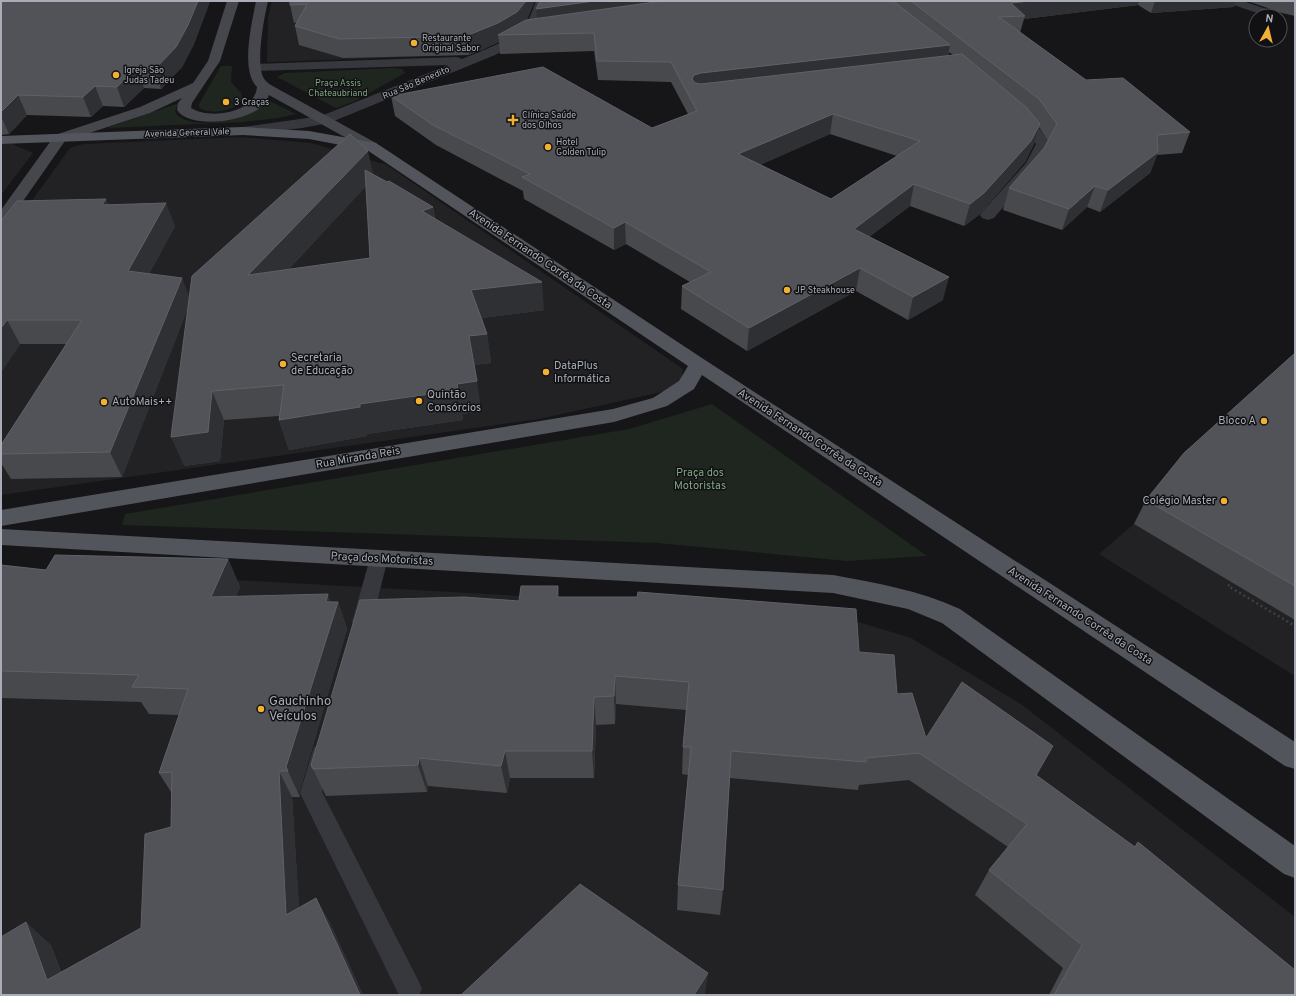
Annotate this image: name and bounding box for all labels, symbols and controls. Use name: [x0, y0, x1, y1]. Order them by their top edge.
north arrow: [1248, 8, 1288, 48]
text: N: [1264, 12, 1274, 27]
place label: Restaurante Original Sabor: [422, 33, 480, 54]
marker: Restaurante Original Sabor: [409, 38, 419, 48]
street label: Rua São Benedito: [381, 64, 451, 102]
place label: Igreja São Judas Tadeu: [124, 65, 174, 86]
marker: Igreja São Judas Tadeu: [111, 70, 121, 80]
park label: Praça Assis Chateaubriand: [308, 78, 368, 99]
marker: 3 Graças: [221, 97, 231, 107]
place label: 3 Graças: [234, 97, 269, 108]
place label: Clínica Saúde dos Olhos: [522, 110, 576, 131]
marker: Clínica Saúde dos Olhos: [507, 114, 519, 126]
street label: Avenida General Vale: [144, 126, 230, 140]
place label: Hotel Golden Tulip: [556, 137, 606, 158]
marker: Hotel Golden Tulip: [543, 142, 553, 152]
street label: Avenida Fernando Corrêa da Costa: [466, 206, 614, 312]
marker: JP Steakhouse: [782, 285, 792, 295]
place label: JP Steakhouse: [795, 285, 855, 296]
place label: Secretaria de Educação: [291, 351, 353, 378]
marker: Secretaria de Educação: [278, 359, 288, 369]
place label: DataPlus Informática: [554, 359, 610, 386]
marker: DataPlus Informática: [541, 367, 551, 377]
street label: Avenida Fernando Corrêa da Costa: [735, 386, 885, 490]
place label: Quintão Consórcios: [427, 388, 481, 415]
place label: AutoMais++: [112, 395, 172, 409]
marker: Quintão Consórcios: [414, 396, 424, 406]
marker: AutoMais++: [99, 397, 109, 407]
place label: Bloco A: [1218, 414, 1256, 428]
marker: Bloco A: [1259, 416, 1269, 426]
street label: Rua Miranda Reis: [315, 444, 401, 472]
park label: Praça dos Motoristas: [674, 466, 726, 493]
place label: Colégio Master: [1142, 494, 1217, 508]
marker: Colégio Master: [1219, 496, 1229, 506]
street label: Praça dos Motoristas: [330, 549, 434, 569]
street label: Avenida Fernando Corrêa da Costa: [1005, 564, 1155, 668]
place label: Gauchinho Veículos: [269, 694, 331, 725]
marker: Gauchinho Veículos: [256, 704, 266, 714]

